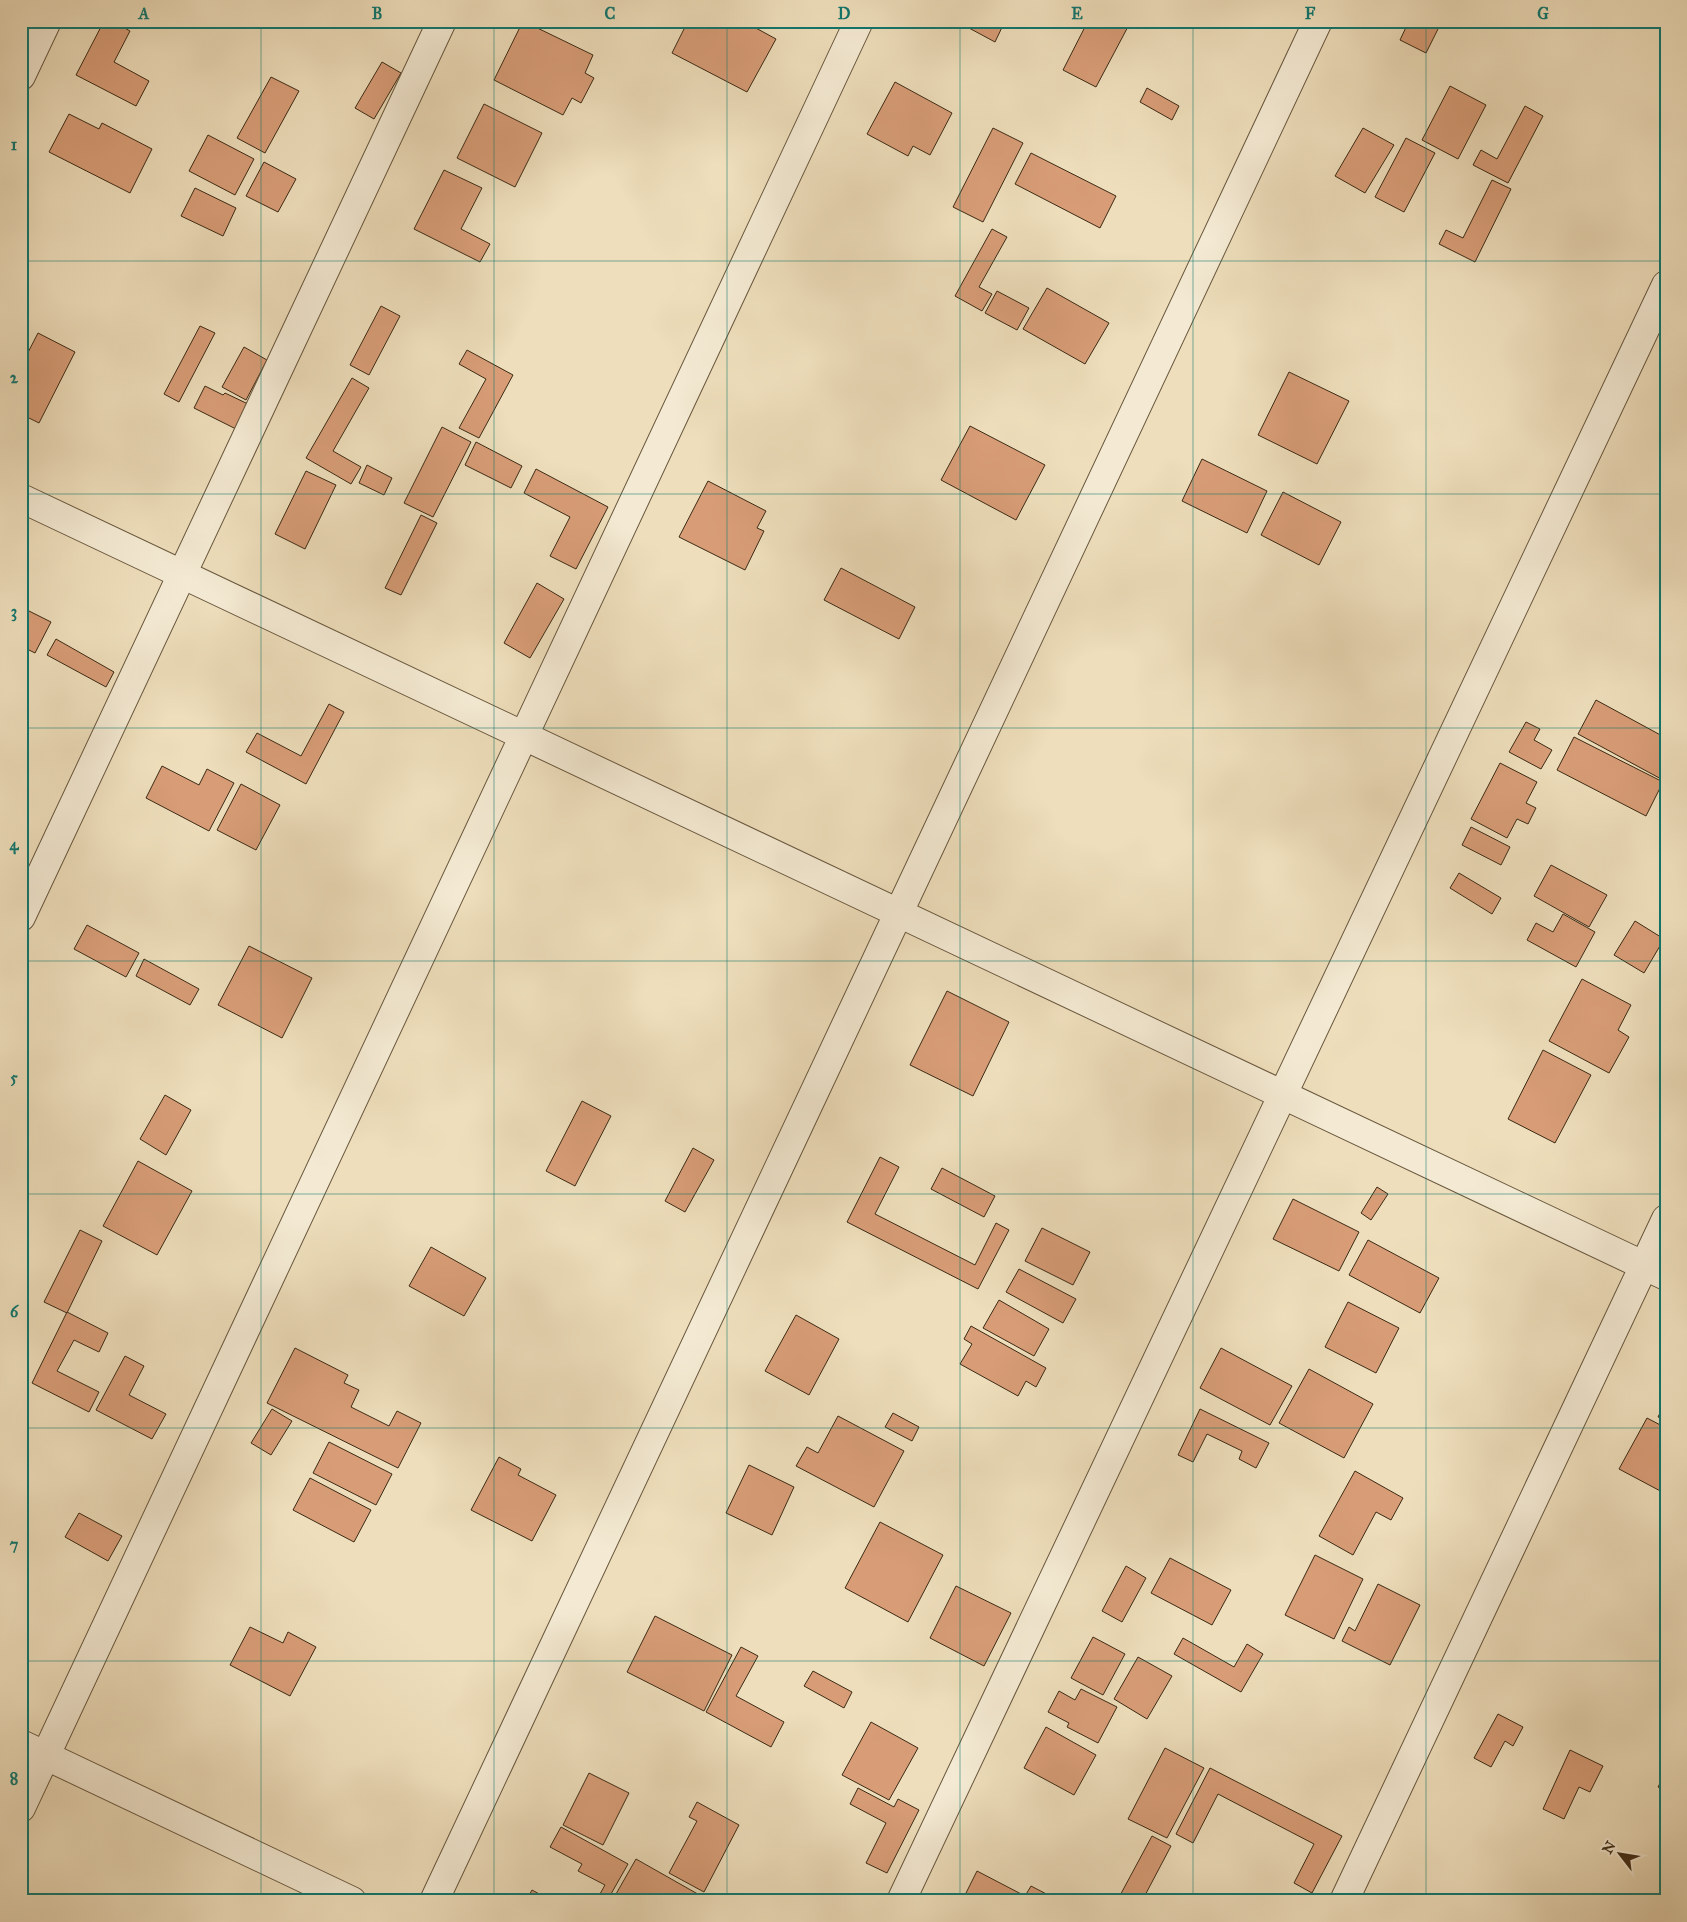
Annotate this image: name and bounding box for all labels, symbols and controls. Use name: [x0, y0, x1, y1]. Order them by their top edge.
text: A: [138, 4, 150, 23]
text: B: [372, 4, 382, 23]
text: C: [605, 4, 616, 23]
text: D: [838, 4, 851, 23]
text: E: [1071, 4, 1083, 23]
text: F: [1305, 4, 1316, 23]
text: G: [1537, 4, 1549, 23]
text: 1: [11, 135, 18, 154]
text: 2: [10, 368, 19, 387]
text: 3: [11, 602, 17, 622]
text: 4: [10, 835, 20, 855]
text: 5: [10, 1068, 18, 1087]
text: 6: [10, 1302, 19, 1321]
text: 7: [10, 1535, 19, 1554]
text: 8: [10, 1769, 18, 1788]
north arrow: [1594, 1830, 1644, 1880]
text: N: [1599, 1838, 1620, 1857]

